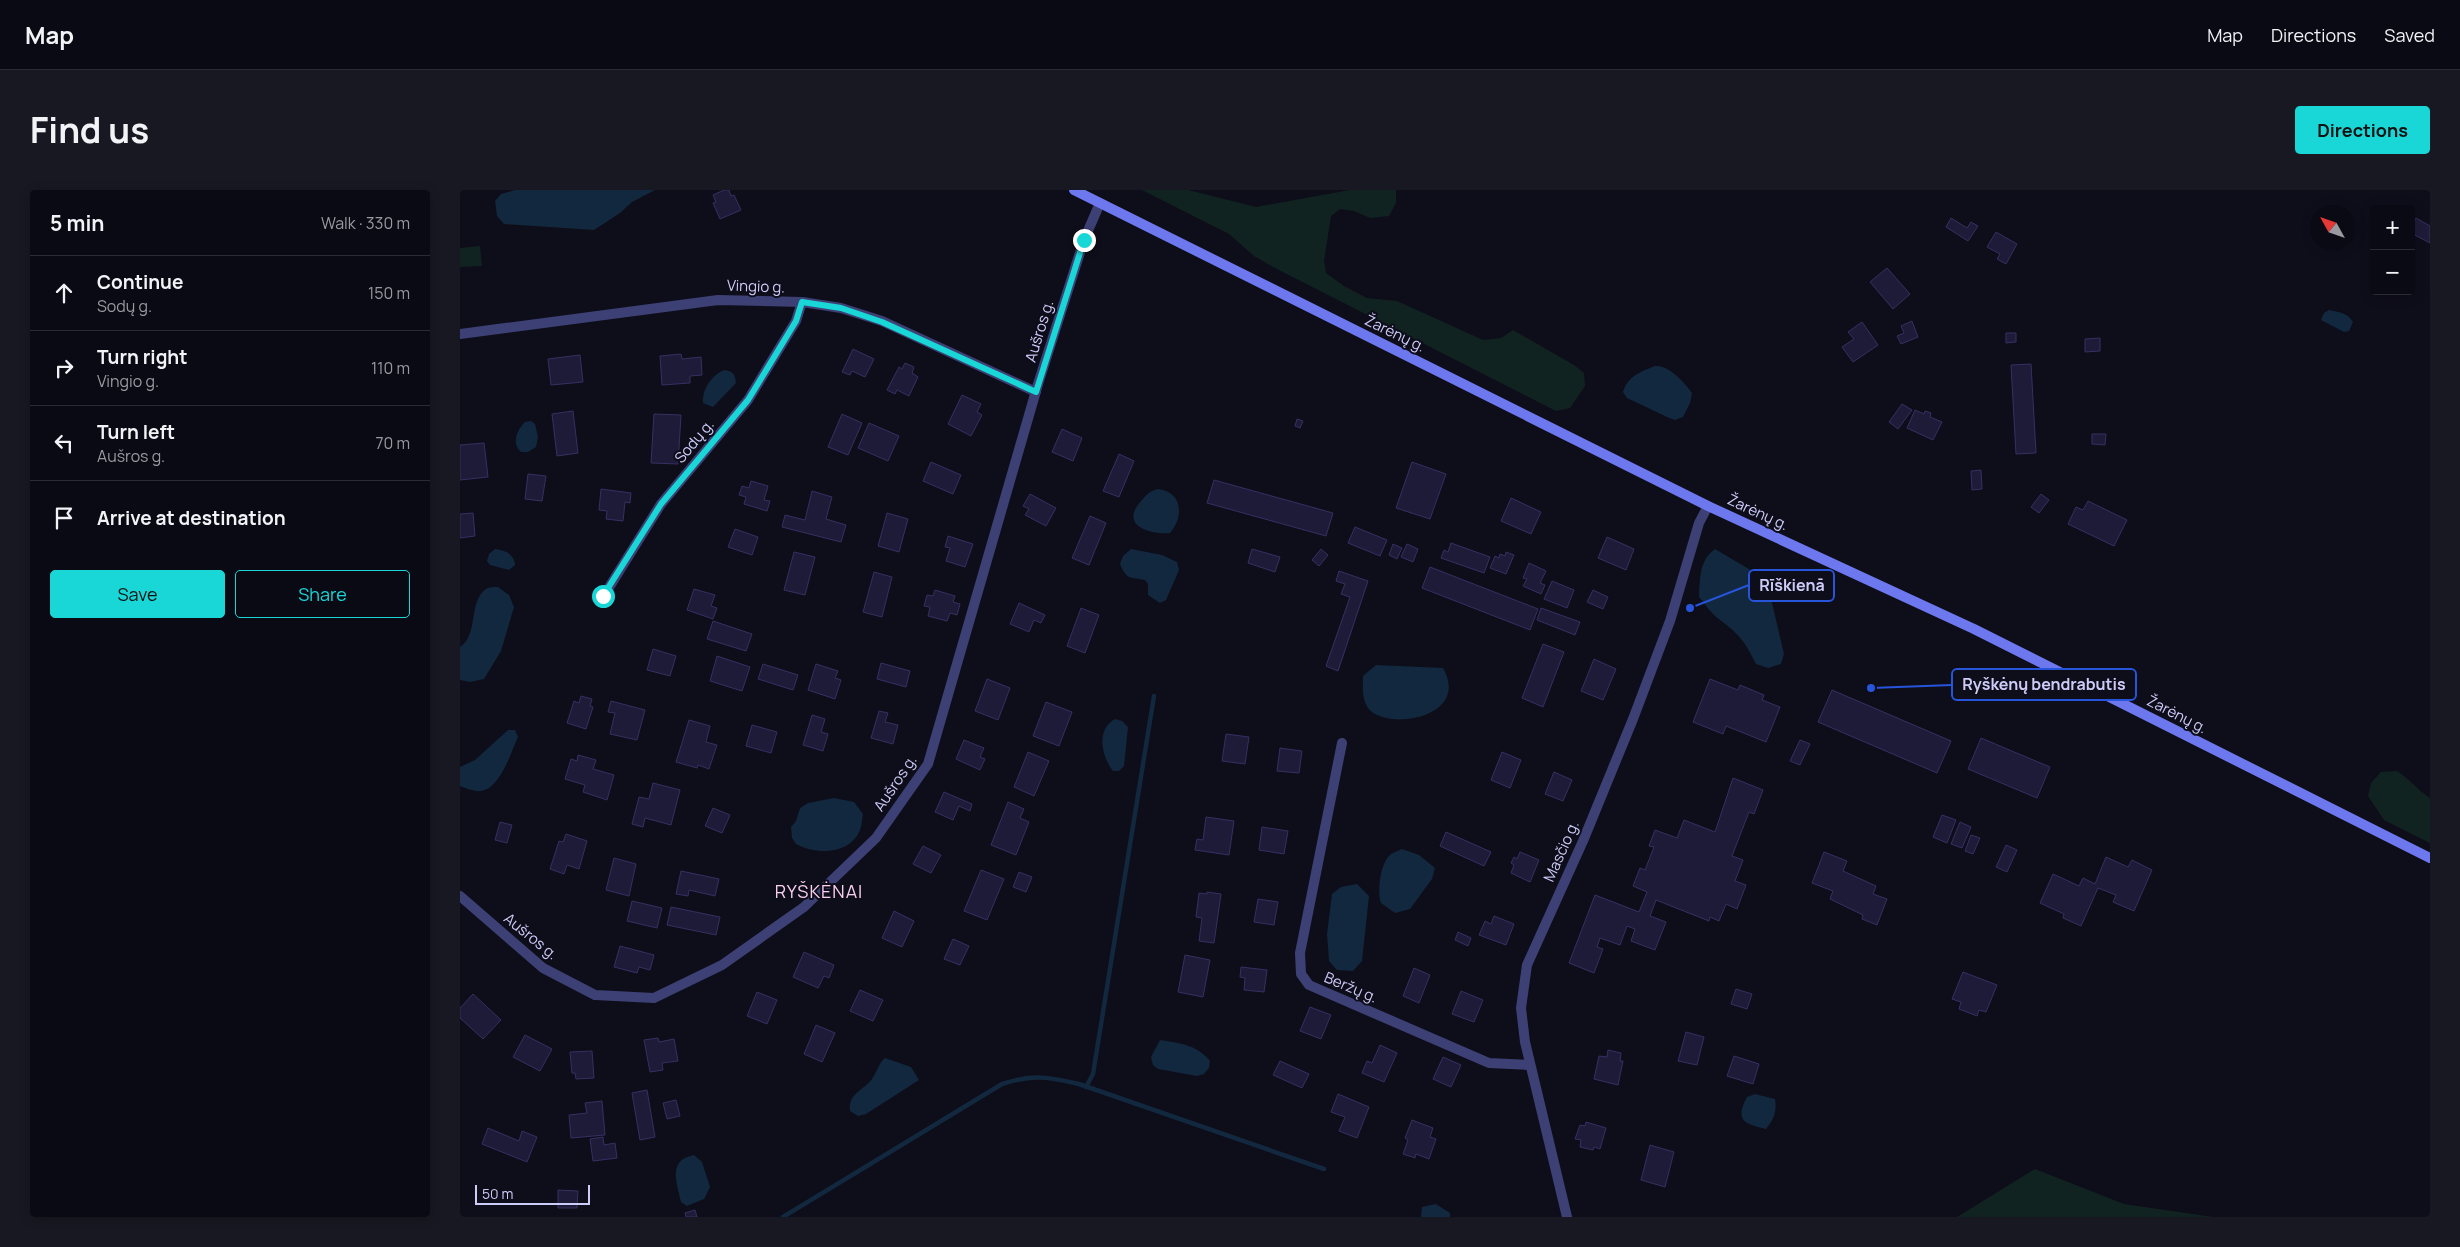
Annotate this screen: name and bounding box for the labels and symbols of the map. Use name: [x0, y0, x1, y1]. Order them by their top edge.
north arrow: [2310, 205, 2355, 250]
route end: [1073, 229, 1096, 252]
street label: Vingio g.: [727, 274, 785, 298]
street label: Aušros g.: [1020, 297, 1058, 365]
street label: Žarėnų g.: [1361, 309, 1429, 357]
street label: Sodų g.: [669, 414, 719, 468]
street label: Žarėnų g.: [1724, 489, 1792, 535]
callout: Rīškienā: [1749, 570, 1834, 601]
text: Rīškienā: [1759, 574, 1825, 596]
route start: [592, 585, 615, 608]
callout: Ryškėnų bendrabutis: [1952, 669, 2136, 700]
text: Ryškėnų bendrabutis: [1962, 673, 2126, 695]
street label: Žarėnų g.: [2143, 690, 2211, 738]
street label: Aušros g.: [868, 751, 922, 815]
street label: Masčio g.: [1538, 817, 1584, 885]
district label: RYŠKĖNAI: [775, 879, 863, 903]
street label: Aušros g.: [500, 908, 562, 964]
street label: Beržų g.: [1321, 966, 1381, 1008]
scale bar: [475, 1182, 590, 1205]

